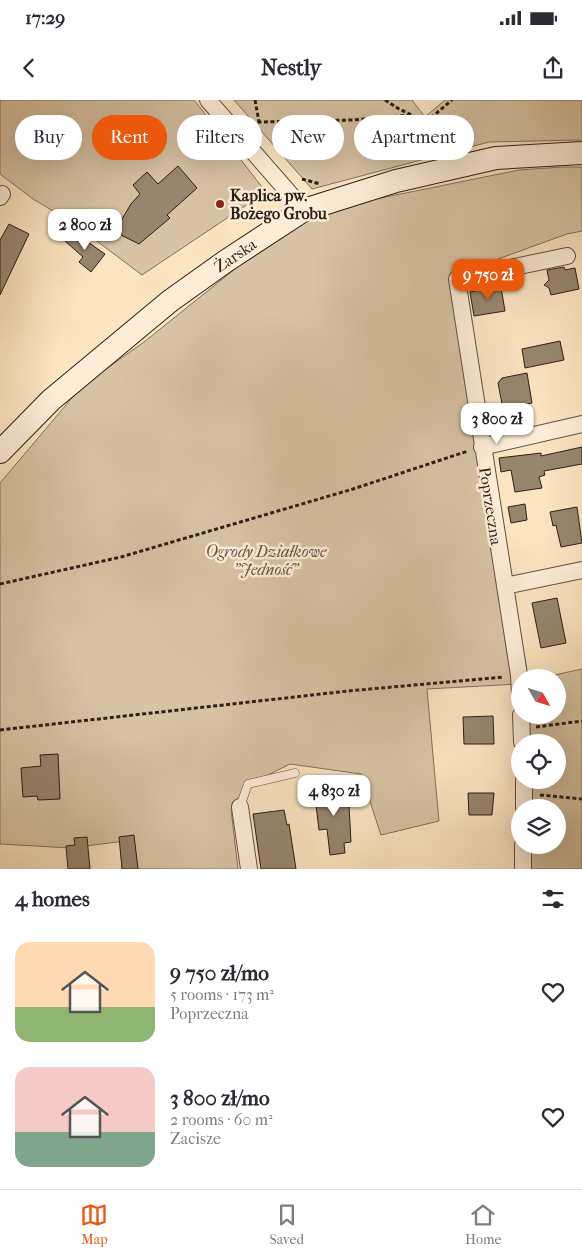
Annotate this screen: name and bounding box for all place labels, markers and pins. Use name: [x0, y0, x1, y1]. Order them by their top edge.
place label: Kaplica pw. Bożego Grobu: [230, 186, 328, 224]
marker: Kaplica pw. Bożego Grobu: [214, 198, 226, 210]
pin: 2 800 zł: [33, 208, 137, 251]
pin: 9 750 zł: [436, 258, 540, 301]
pin: 3 800 zł: [445, 402, 549, 445]
pin: 4 830 zł: [282, 774, 386, 817]

